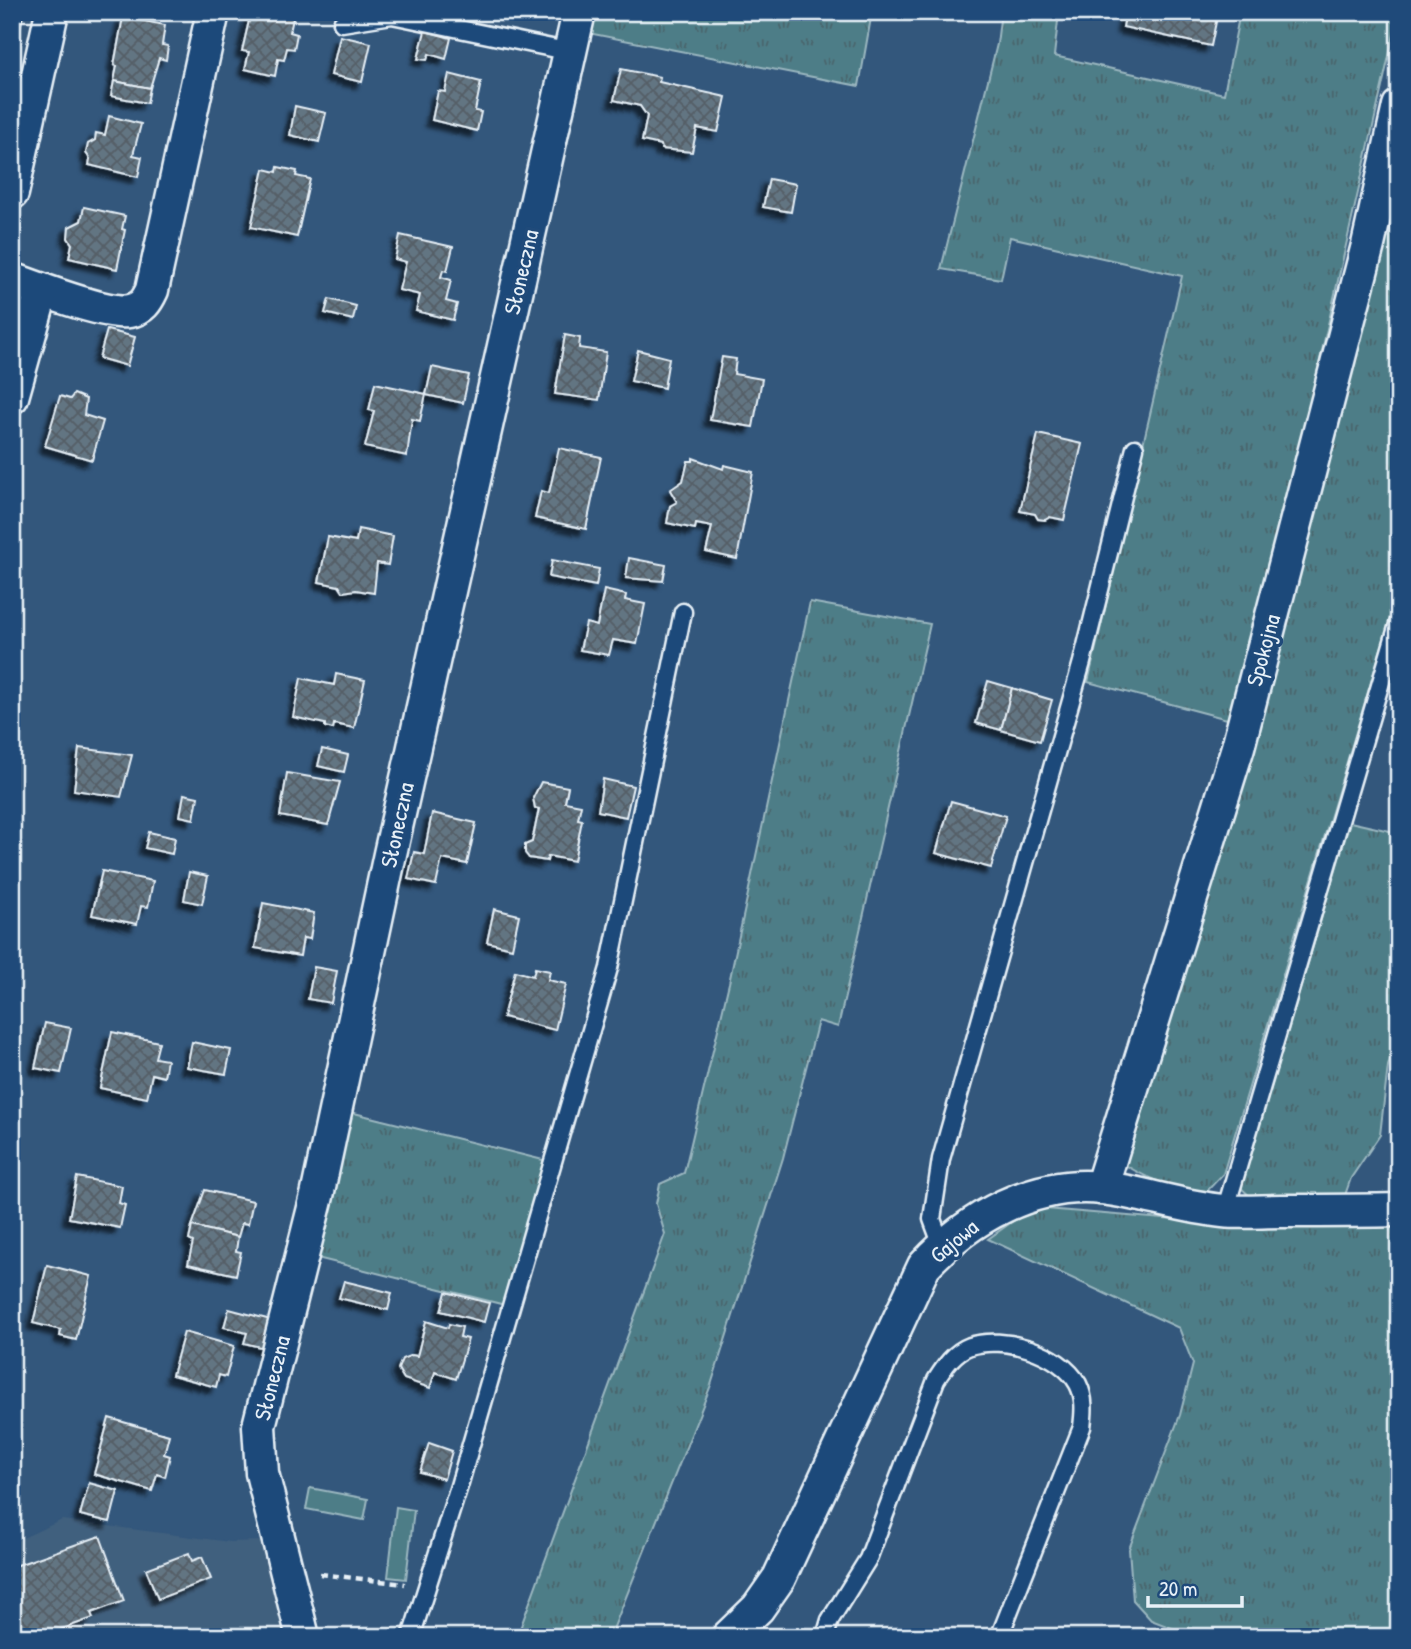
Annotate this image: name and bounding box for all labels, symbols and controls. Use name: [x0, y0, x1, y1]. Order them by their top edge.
street label: Słoneczna: [496, 226, 545, 317]
street label: Spokojna: [1238, 610, 1287, 689]
street label: Słoneczna: [372, 779, 421, 870]
street label: Gajowa: [923, 1211, 984, 1270]
street label: Słoneczna: [246, 1332, 297, 1423]
scale bar: [1148, 1565, 1243, 1609]
text: 20 m: [1159, 1574, 1197, 1603]

